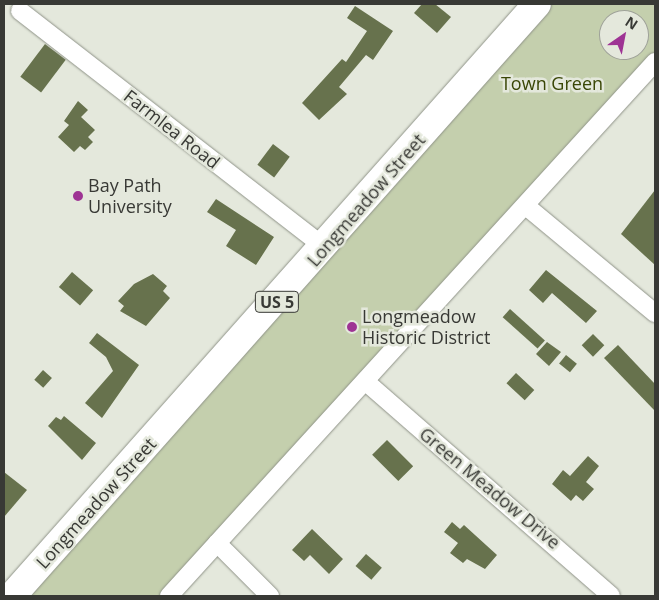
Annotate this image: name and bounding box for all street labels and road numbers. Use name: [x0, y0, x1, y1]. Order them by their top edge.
street label: Farmlea Road: [120, 85, 224, 173]
street label: Longmeadow Street: [303, 129, 429, 271]
road number: US 5: [254, 288, 300, 316]
street label: Green Meadow Drive: [415, 423, 565, 553]
street label: Longmeadow Street: [32, 433, 160, 573]

